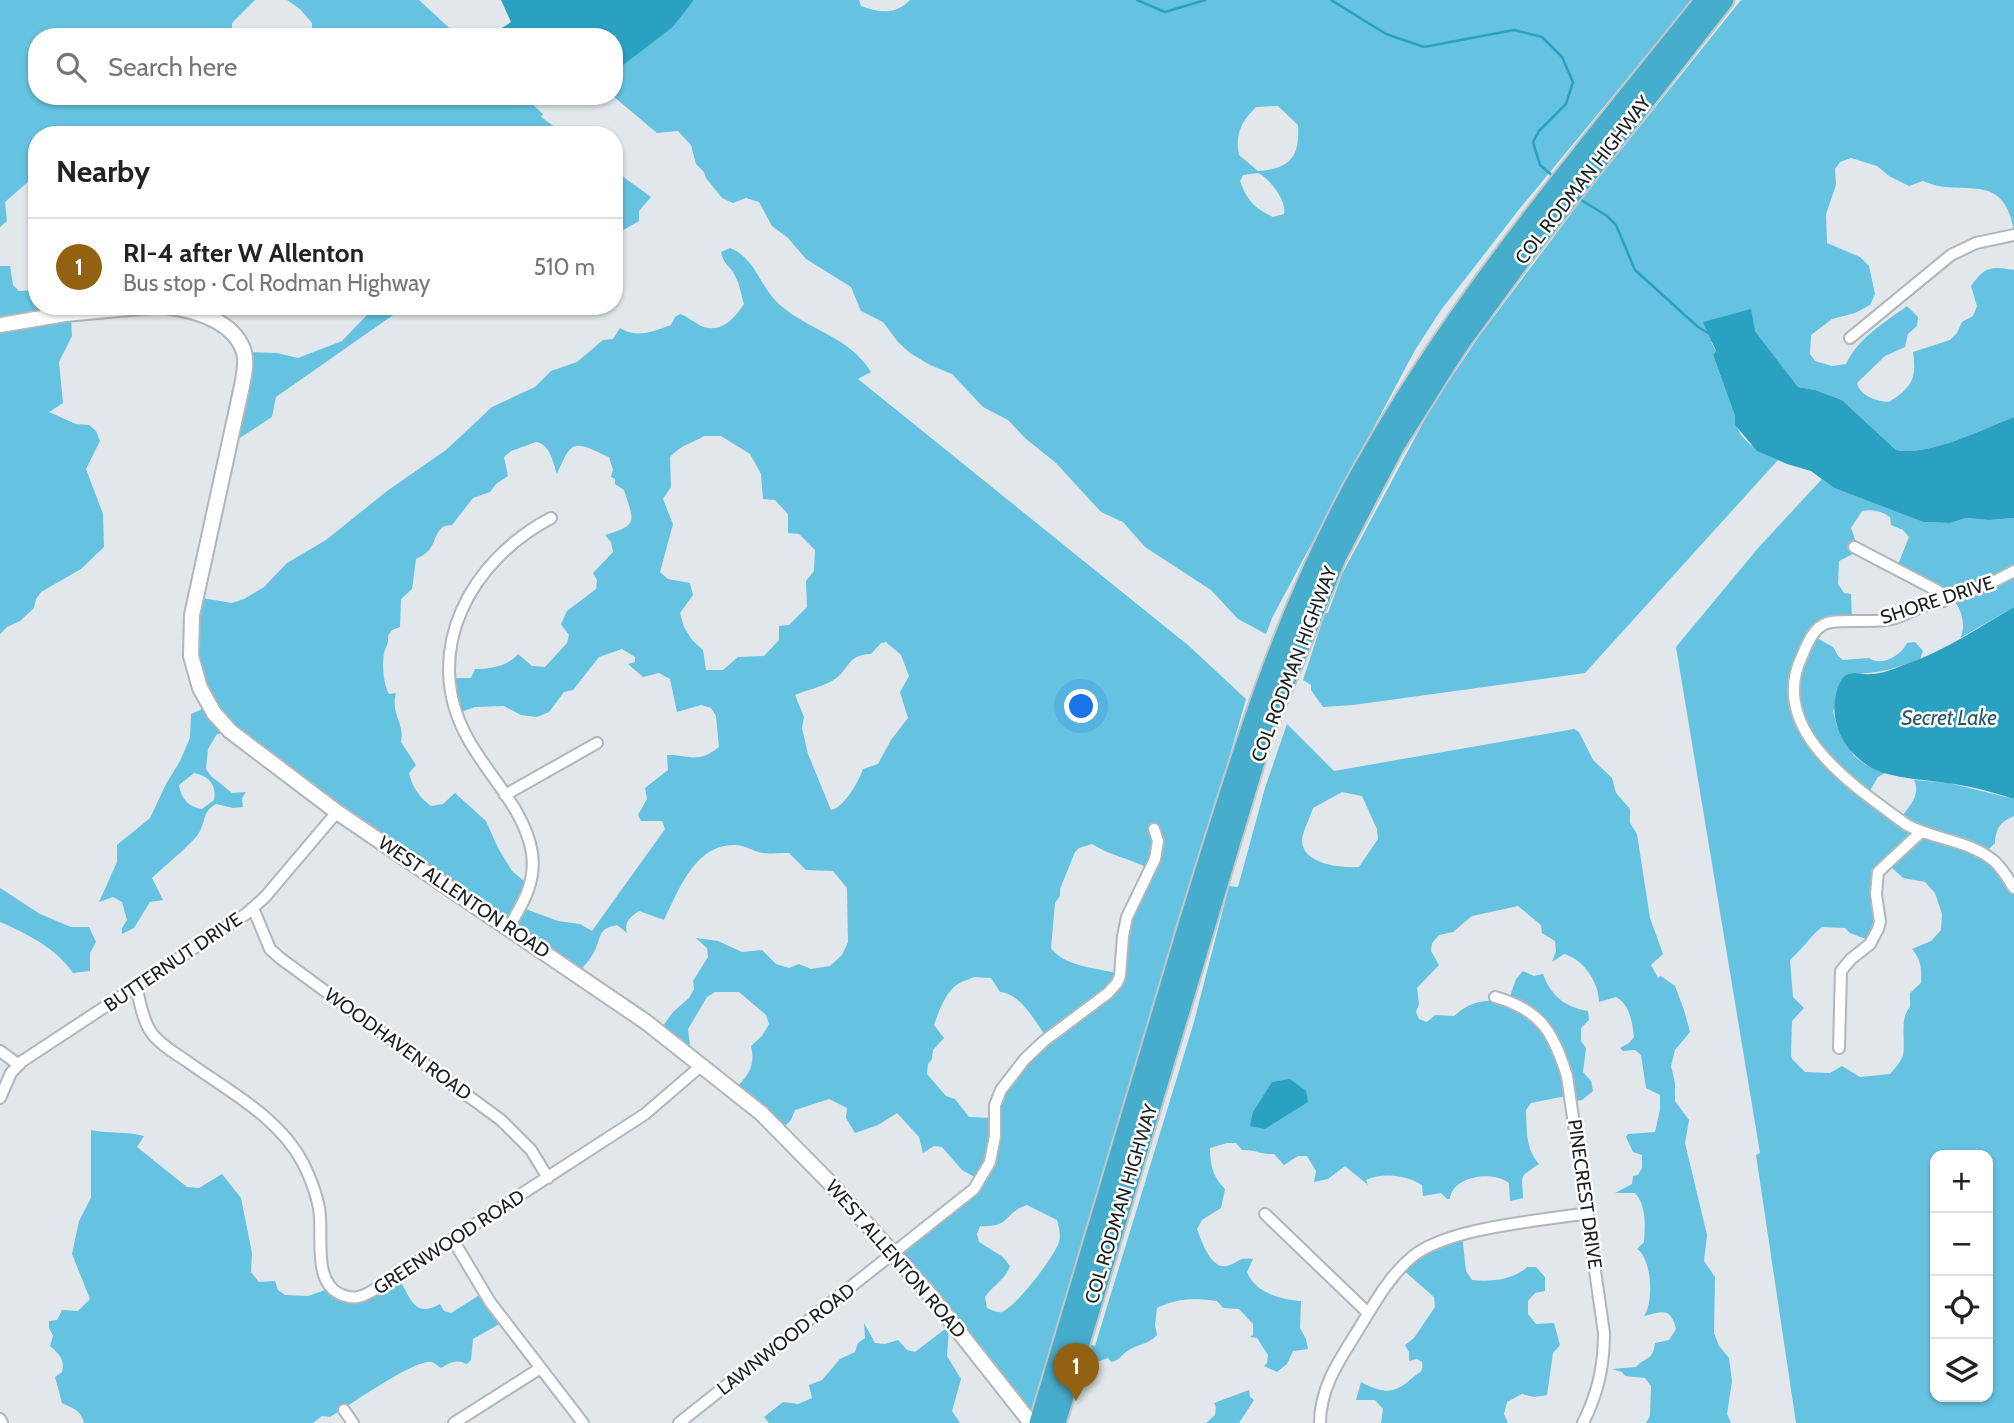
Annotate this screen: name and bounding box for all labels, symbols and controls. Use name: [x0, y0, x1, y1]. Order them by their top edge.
search box: [28, 28, 623, 105]
icon: search: [52, 48, 90, 86]
text: Search here: [108, 51, 237, 83]
street label: COL RODMAN HIGHWAY: [1510, 91, 1656, 269]
text: Nearby: [56, 153, 150, 190]
text: RI-4 after W Allenton: [123, 237, 364, 269]
text: 1: [75, 253, 83, 281]
text: 510 m: [534, 253, 595, 281]
text: Bus stop · Col Rodman Highway: [123, 269, 430, 297]
street label: COL RODMAN HIGHWAY: [1246, 563, 1342, 765]
street label: SHORE DRIVE: [1878, 571, 1996, 629]
your location: [1064, 689, 1098, 723]
water label: Secret Lake: [1901, 705, 1997, 730]
street label: WEST ALLENTON ROAD: [374, 831, 554, 963]
street label: BUTTERNUT DRIVE: [100, 907, 246, 1017]
street label: WOODHAVEN ROAD: [320, 983, 476, 1105]
street label: COL RODMAN HIGHWAY: [1080, 1101, 1162, 1307]
street label: PINECREST DRIVE: [1563, 1118, 1607, 1270]
map controls: [1930, 1150, 1993, 1402]
button: +: [1930, 1150, 1993, 1213]
street label: WEST ALLENTON ROAD: [821, 1175, 971, 1343]
street label: GREENWOOD ROAD: [369, 1185, 529, 1299]
button: −: [1930, 1213, 1993, 1276]
button: locate: [1930, 1276, 1993, 1339]
street label: LAWNWOOD ROAD: [713, 1278, 860, 1400]
button: layers: [1930, 1339, 1993, 1402]
pin: 1: [1053, 1343, 1099, 1401]

